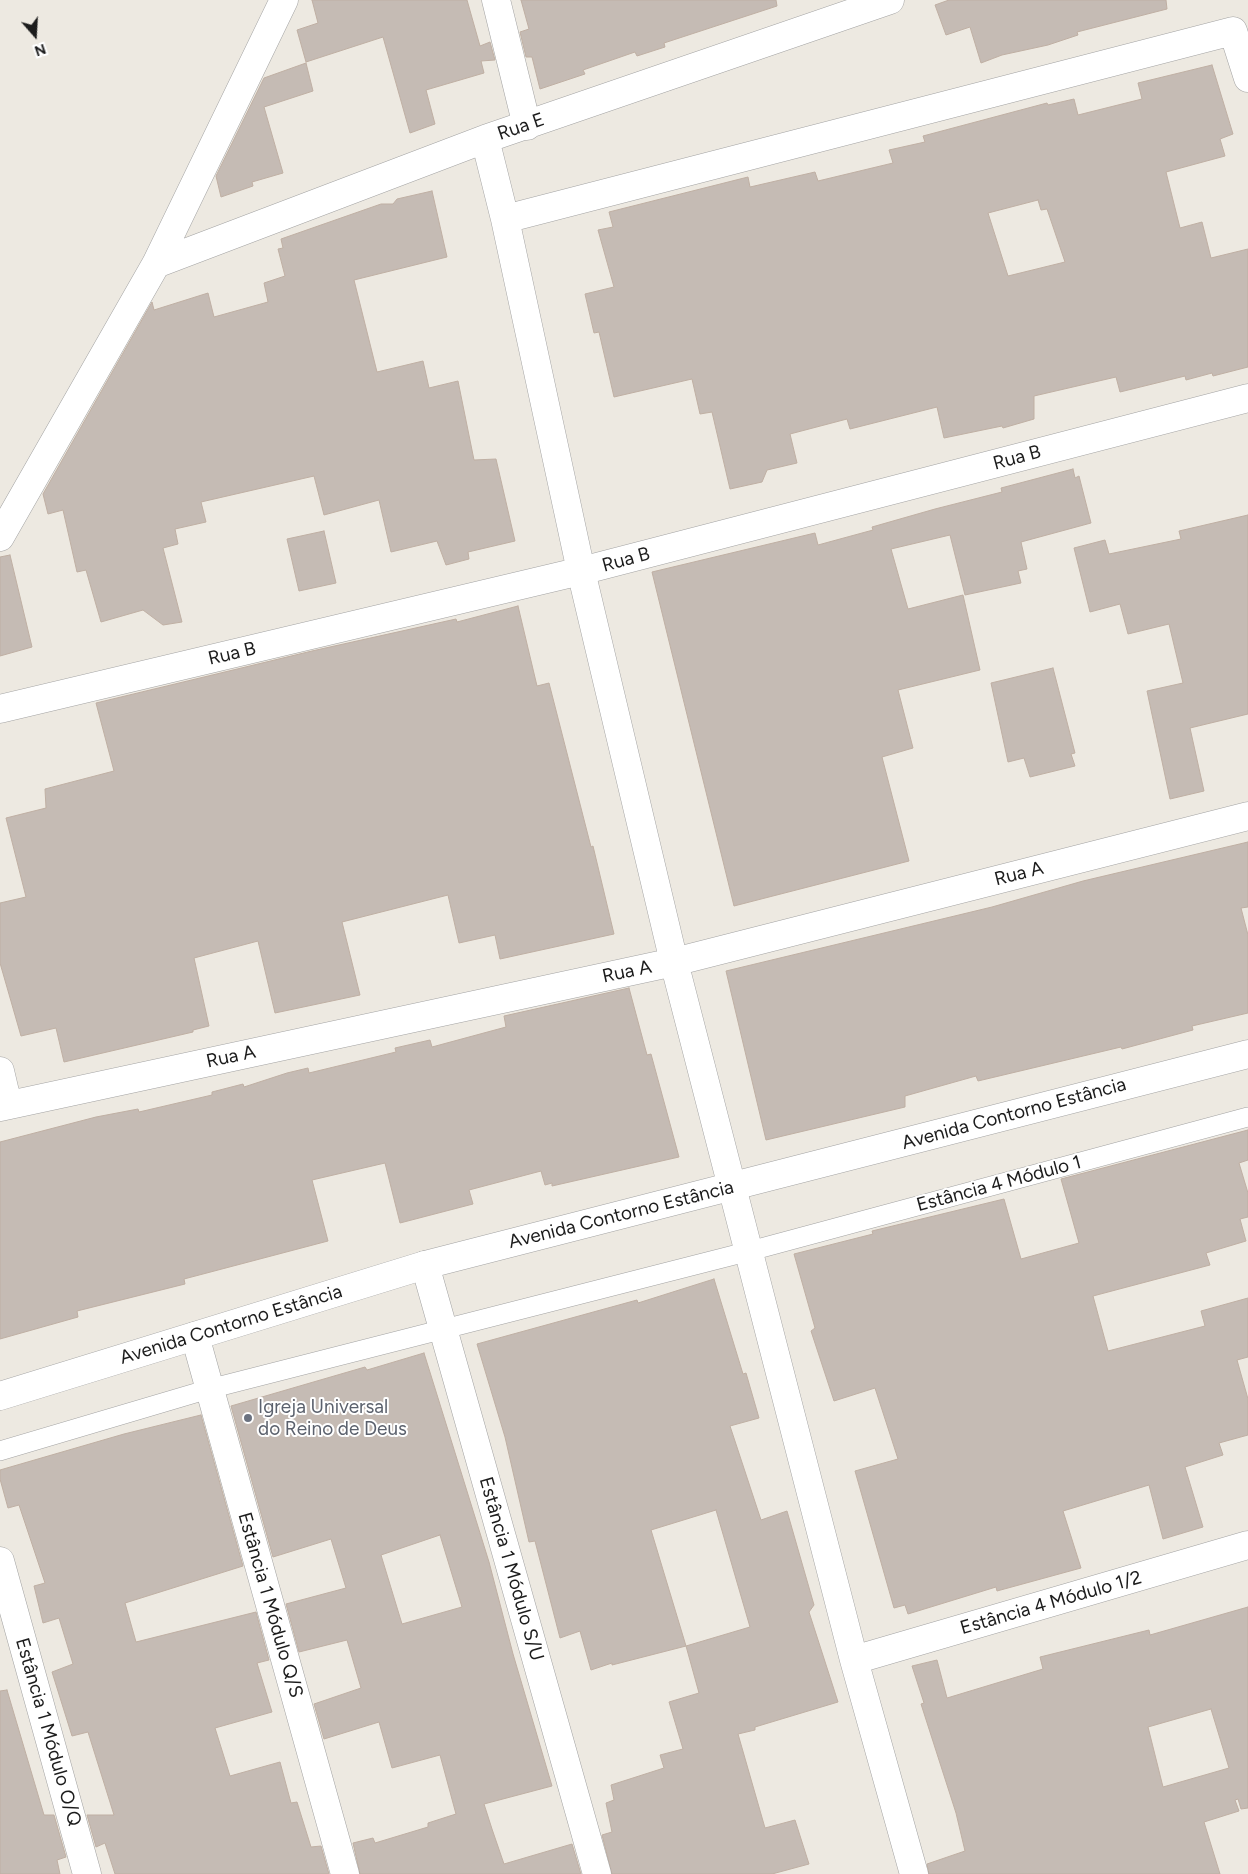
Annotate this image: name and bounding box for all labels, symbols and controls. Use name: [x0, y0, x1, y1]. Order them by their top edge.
north arrow: [10, 10, 60, 60]
text: N: [32, 40, 48, 59]
street label: Rua E: [495, 108, 547, 146]
street label: Rua B: [991, 441, 1043, 475]
street label: Rua B: [600, 543, 652, 577]
street label: Rua B: [206, 637, 258, 671]
street label: Rua A: [992, 857, 1046, 891]
street label: Rua A: [600, 956, 654, 988]
street label: Rua A: [204, 1041, 258, 1073]
street label: Avenida Contorno Estância: [899, 1073, 1129, 1155]
street label: Estância 4 Módulo 1: [914, 1151, 1084, 1217]
street label: Avenida Contorno Estância: [506, 1176, 736, 1254]
street label: Avenida Contorno Estância: [117, 1280, 345, 1370]
place label: Igreja Universal do Reino de Deus: [258, 1396, 407, 1440]
marker: Igreja Universal do Reino de Deus: [242, 1412, 254, 1424]
street label: Estância 1 Módulo S/U: [474, 1474, 548, 1664]
street label: Estância 1 Módulo Q/S: [233, 1510, 307, 1700]
street label: Estância 4 Módulo 1/2: [958, 1566, 1144, 1640]
street label: Estância 1 Módulo O/Q: [10, 1635, 86, 1829]

